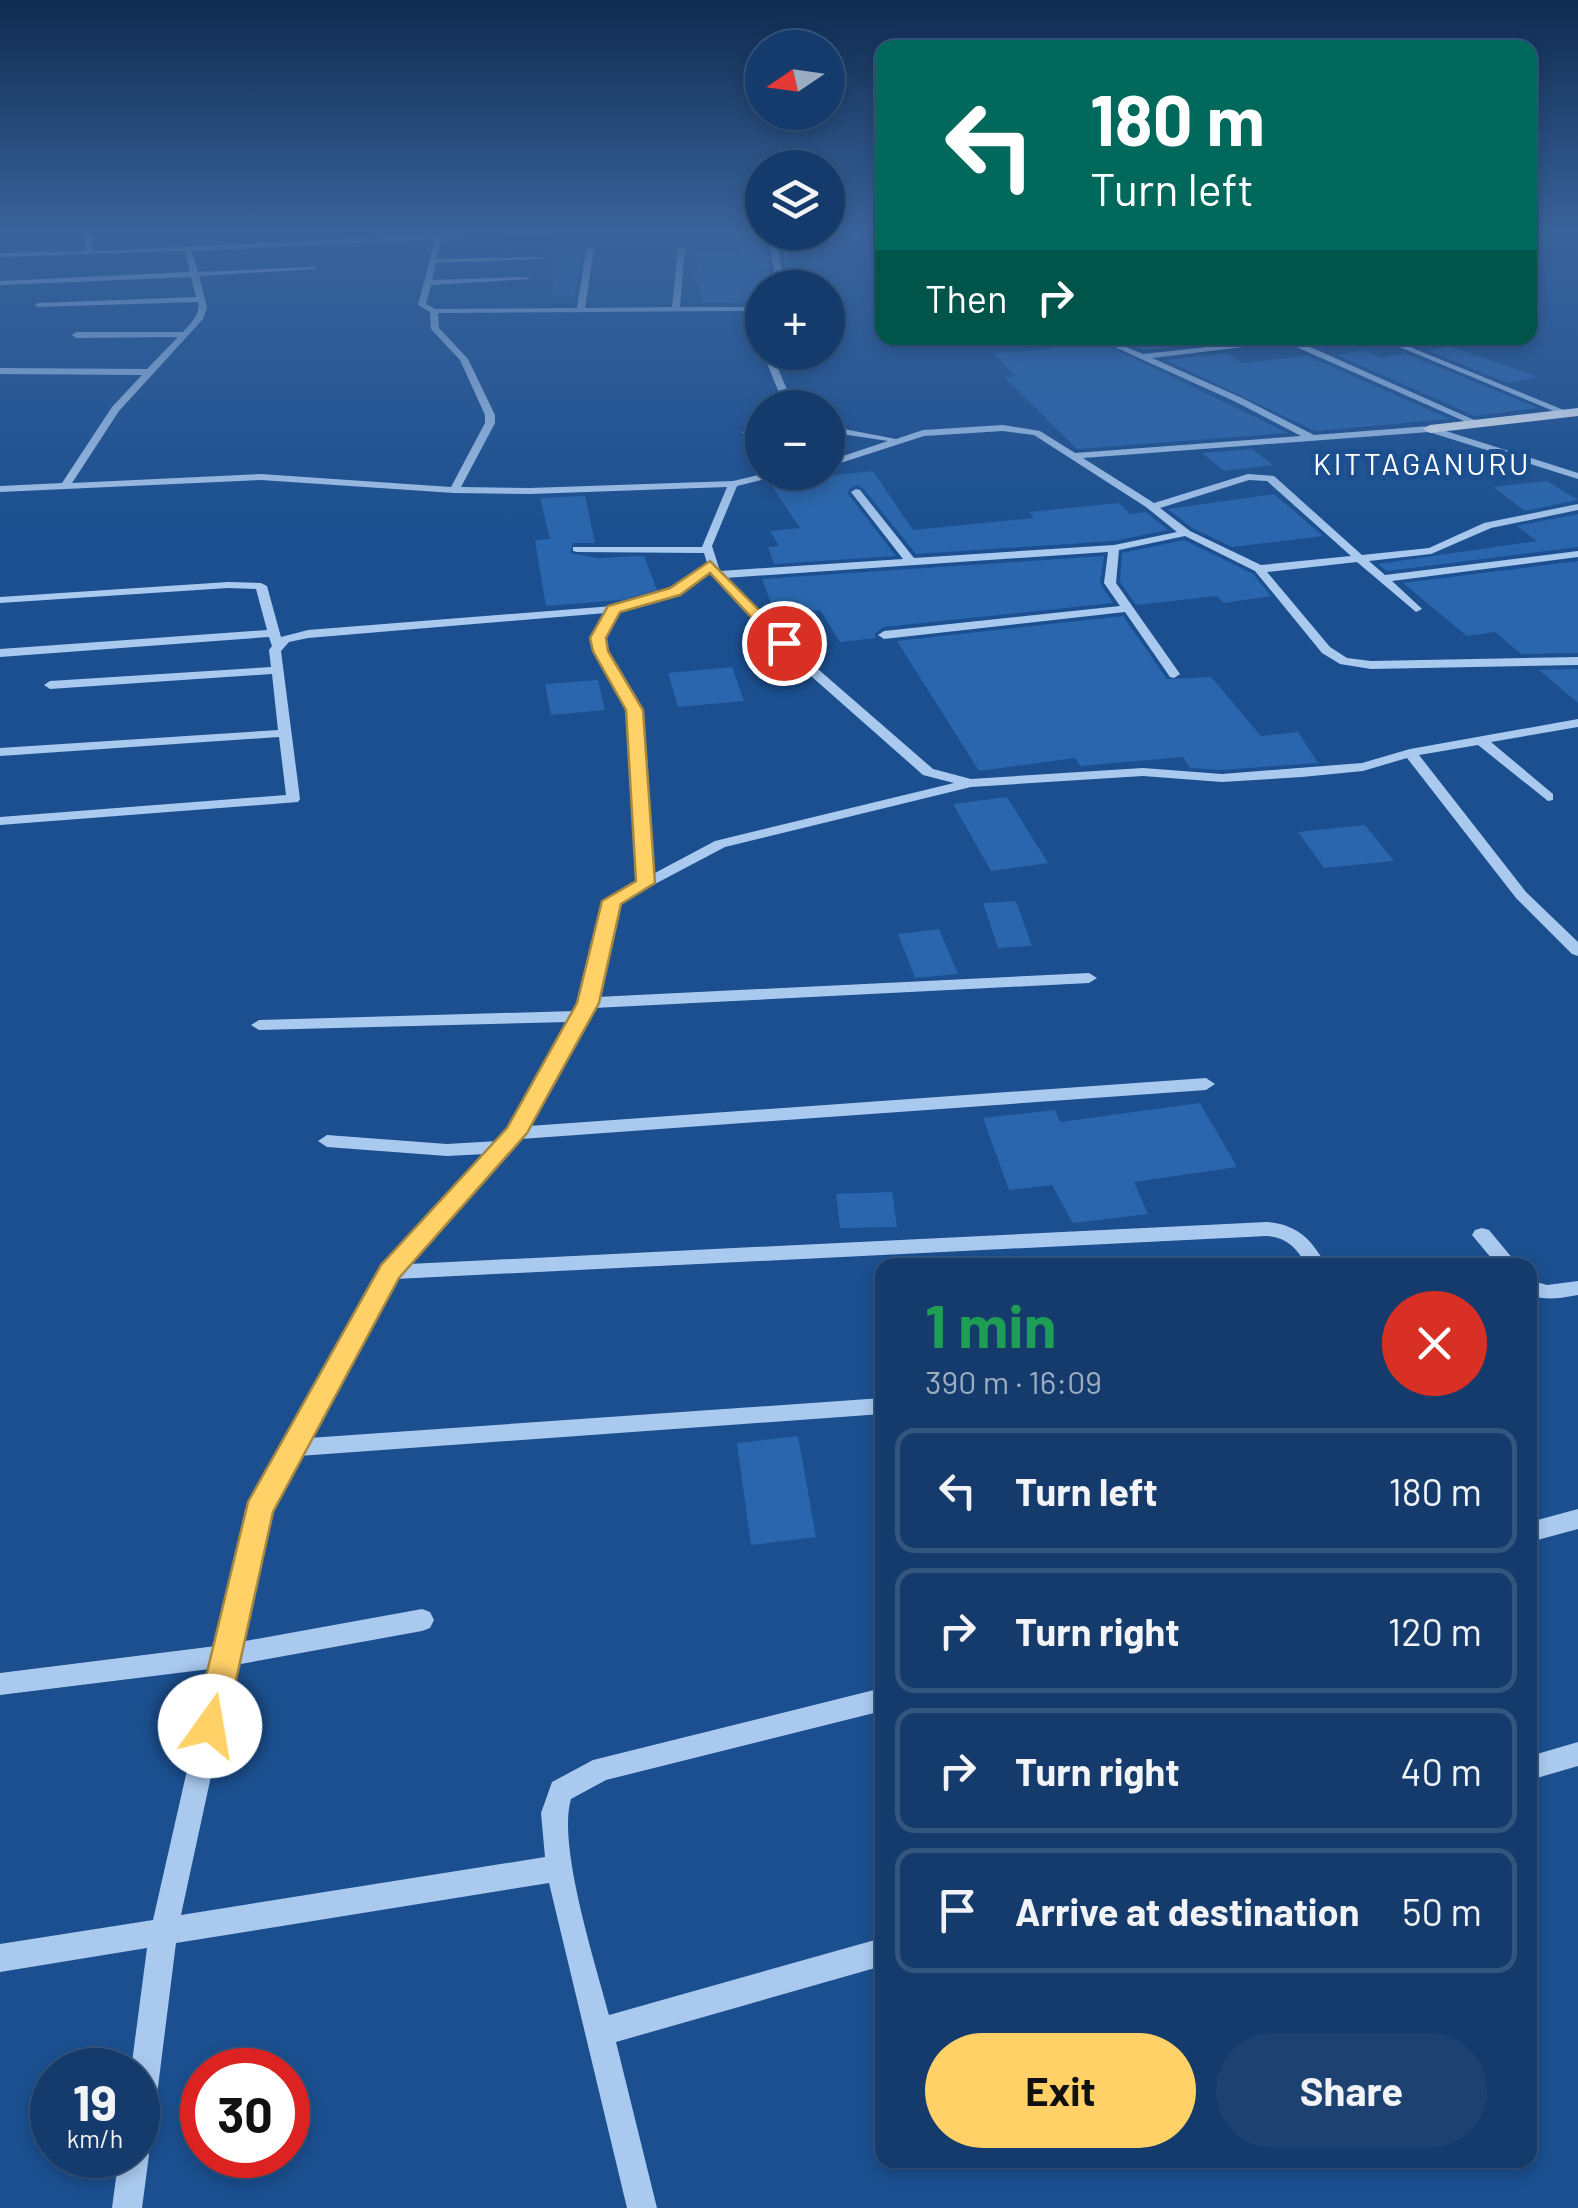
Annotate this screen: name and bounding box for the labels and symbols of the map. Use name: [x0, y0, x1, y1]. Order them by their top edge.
north arrow: [745, 30, 845, 130]
district label: KITTAGANURU: [1313, 445, 1531, 481]
pin: [742, 601, 827, 686]
position arrow: [158, 1674, 262, 1778]
speed limit sign: 30: [180, 2048, 310, 2178]

